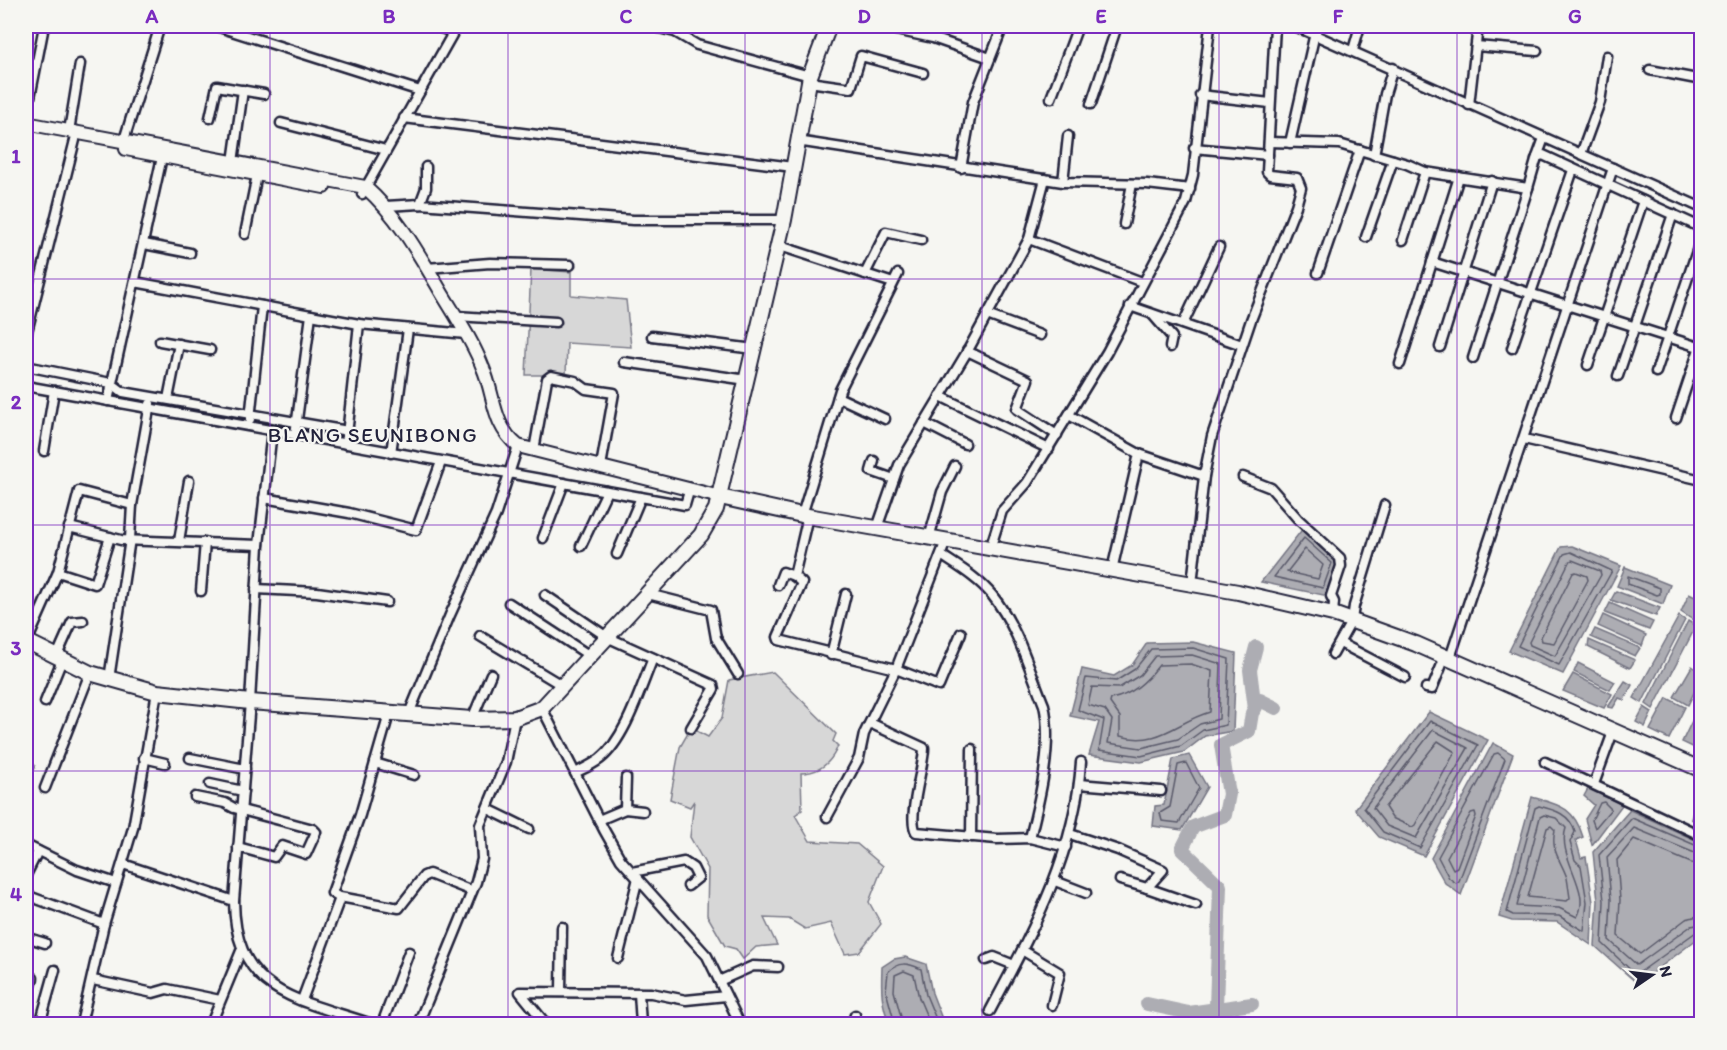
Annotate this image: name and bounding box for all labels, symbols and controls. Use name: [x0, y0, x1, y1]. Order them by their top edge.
text: A: [145, 4, 159, 28]
text: B: [383, 4, 396, 28]
text: C: [620, 4, 633, 28]
text: D: [857, 4, 871, 28]
text: E: [1095, 4, 1107, 28]
text: F: [1333, 4, 1344, 28]
text: G: [1568, 4, 1582, 28]
text: 1: [11, 144, 21, 168]
text: 2: [11, 390, 22, 414]
district label: BLANG SEUNIBONG: [268, 422, 478, 447]
text: 3: [11, 636, 22, 660]
text: 4: [10, 882, 22, 906]
north arrow: [1622, 945, 1682, 1005]
text: N: [1656, 964, 1677, 979]

